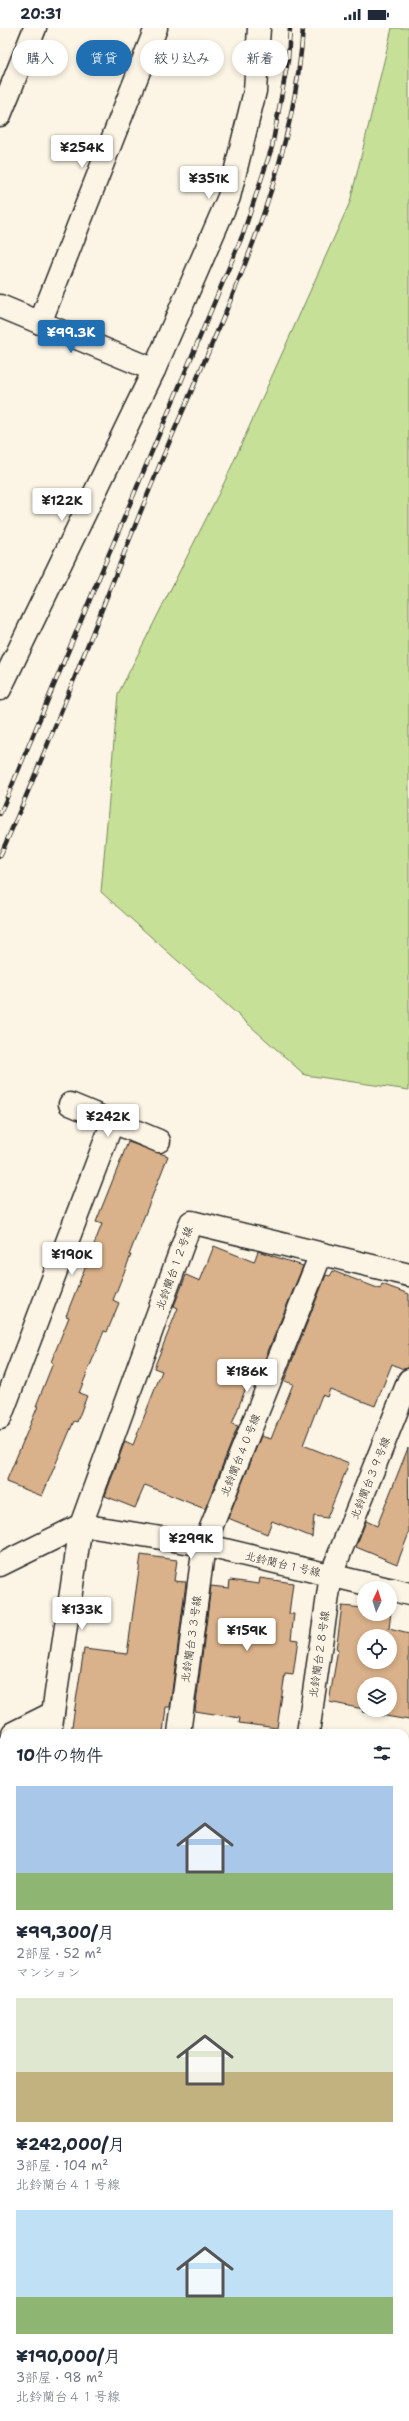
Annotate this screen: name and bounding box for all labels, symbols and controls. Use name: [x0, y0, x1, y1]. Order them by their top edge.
text: 20:31: [20, 4, 62, 24]
chip: 購入: [12, 40, 68, 76]
chip: 賃貸: [76, 40, 132, 76]
chip: 絞り込み: [140, 40, 224, 76]
chip: 新着: [232, 40, 288, 76]
pin: ¥254K: [54, 135, 110, 169]
text: ¥254K: [60, 139, 104, 156]
pin: ¥351K: [181, 166, 237, 200]
text: ¥351K: [189, 170, 229, 187]
pin: ¥99.3K: [38, 320, 104, 354]
text: ¥99.3K: [47, 324, 95, 341]
pin: ¥122K: [34, 488, 90, 522]
text: ¥122K: [41, 492, 83, 509]
pin: ¥242K: [80, 1104, 136, 1138]
text: ¥242K: [86, 1108, 130, 1125]
street label: 北鈴蘭台１２号線: [152, 1224, 197, 1312]
pin: ¥190K: [44, 1242, 100, 1276]
text: ¥190K: [51, 1246, 93, 1263]
pin: ¥186K: [219, 1359, 275, 1393]
text: ¥186K: [226, 1363, 268, 1380]
street label: 北鈴蘭台４０号線: [217, 1412, 264, 1499]
street label: 北鈴蘭台３９号線: [347, 1435, 394, 1522]
pin: ¥299K: [163, 1526, 219, 1560]
text: ¥299K: [169, 1530, 213, 1547]
street label: 北鈴蘭台１号線: [244, 1549, 322, 1580]
north arrow: [357, 1581, 397, 1621]
map controls: [357, 1581, 397, 1717]
street label: 北鈴蘭台３３号線: [178, 1594, 205, 1684]
pin: ¥133K: [54, 1597, 110, 1631]
text: ¥133K: [61, 1601, 103, 1618]
street label: 北鈴蘭台２８号線: [306, 1609, 333, 1699]
pin: ¥159K: [219, 1618, 275, 1652]
text: ¥159K: [227, 1622, 267, 1639]
button: locate: [357, 1629, 397, 1669]
button: layers: [357, 1677, 397, 1717]
icon: filters: [371, 1742, 393, 1764]
text: 10件の物件: [16, 1744, 103, 1766]
icon: home: [169, 1812, 241, 1884]
text: ¥99,300/月: [16, 1921, 115, 1943]
text: 2部屋 · 52 m²: [16, 1945, 102, 1962]
text: マンション: [16, 1964, 80, 1981]
icon: home: [169, 2024, 241, 2096]
text: ¥242,000/月: [16, 2133, 125, 2155]
text: 3部屋 · 104 m²: [16, 2157, 108, 2174]
text: 北鈴蘭台４１号線: [16, 2176, 120, 2193]
icon: home: [169, 2236, 241, 2308]
text: ¥190,000/月: [16, 2345, 121, 2367]
text: 3部屋 · 98 m²: [16, 2369, 103, 2386]
text: 北鈴蘭台４１号線: [16, 2388, 120, 2405]

